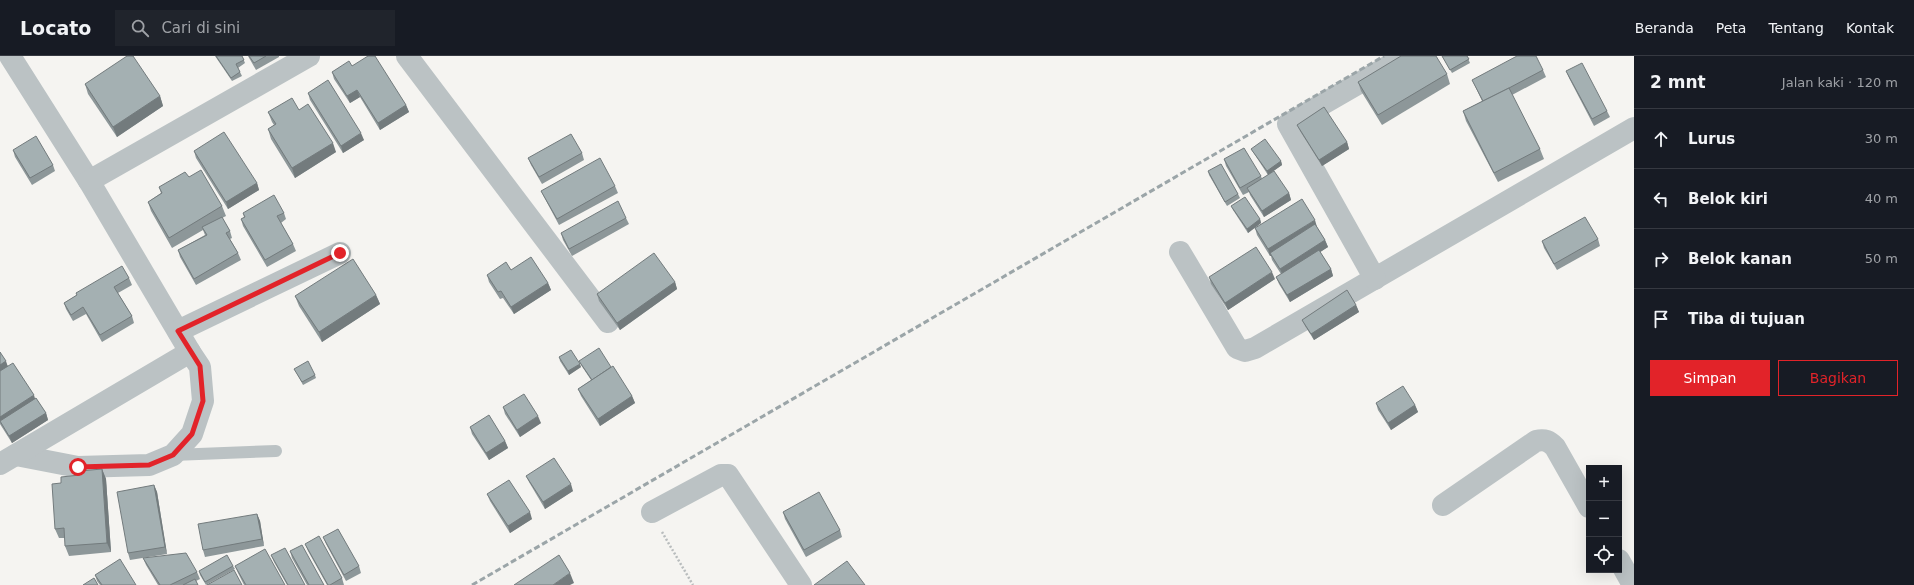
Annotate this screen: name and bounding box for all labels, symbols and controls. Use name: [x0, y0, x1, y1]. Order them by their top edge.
search box: [115, 10, 395, 46]
text: Locato: [20, 17, 91, 39]
icon: search: [129, 17, 151, 39]
text: Cari di sini: [161, 19, 240, 37]
text: Beranda: [1635, 20, 1694, 36]
text: Peta: [1716, 20, 1746, 36]
text: Tentang: [1768, 20, 1824, 36]
text: Kontak: [1846, 20, 1894, 36]
text: 2 mnt: [1650, 72, 1706, 92]
text: Jalan kaki · 120 m: [1782, 75, 1898, 90]
icon: ahead: [1650, 128, 1672, 150]
text: Lurus: [1688, 130, 1735, 148]
text: 30 m: [1865, 131, 1898, 146]
icon: left: [1650, 188, 1672, 210]
text: Belok kiri: [1688, 190, 1768, 208]
text: 40 m: [1865, 191, 1898, 206]
route end: [331, 244, 349, 262]
icon: right: [1650, 248, 1672, 270]
text: Belok kanan: [1688, 250, 1792, 268]
text: 50 m: [1865, 251, 1898, 266]
icon: arrive: [1650, 308, 1672, 330]
text: Tiba di tujuan: [1688, 310, 1805, 328]
button: Simpan: [1650, 360, 1770, 396]
button: Bagikan: [1778, 360, 1898, 396]
route start: [69, 458, 87, 476]
map controls: [1586, 465, 1622, 573]
button: +: [1586, 465, 1622, 501]
button: −: [1586, 501, 1622, 537]
button: locate: [1586, 537, 1622, 573]

